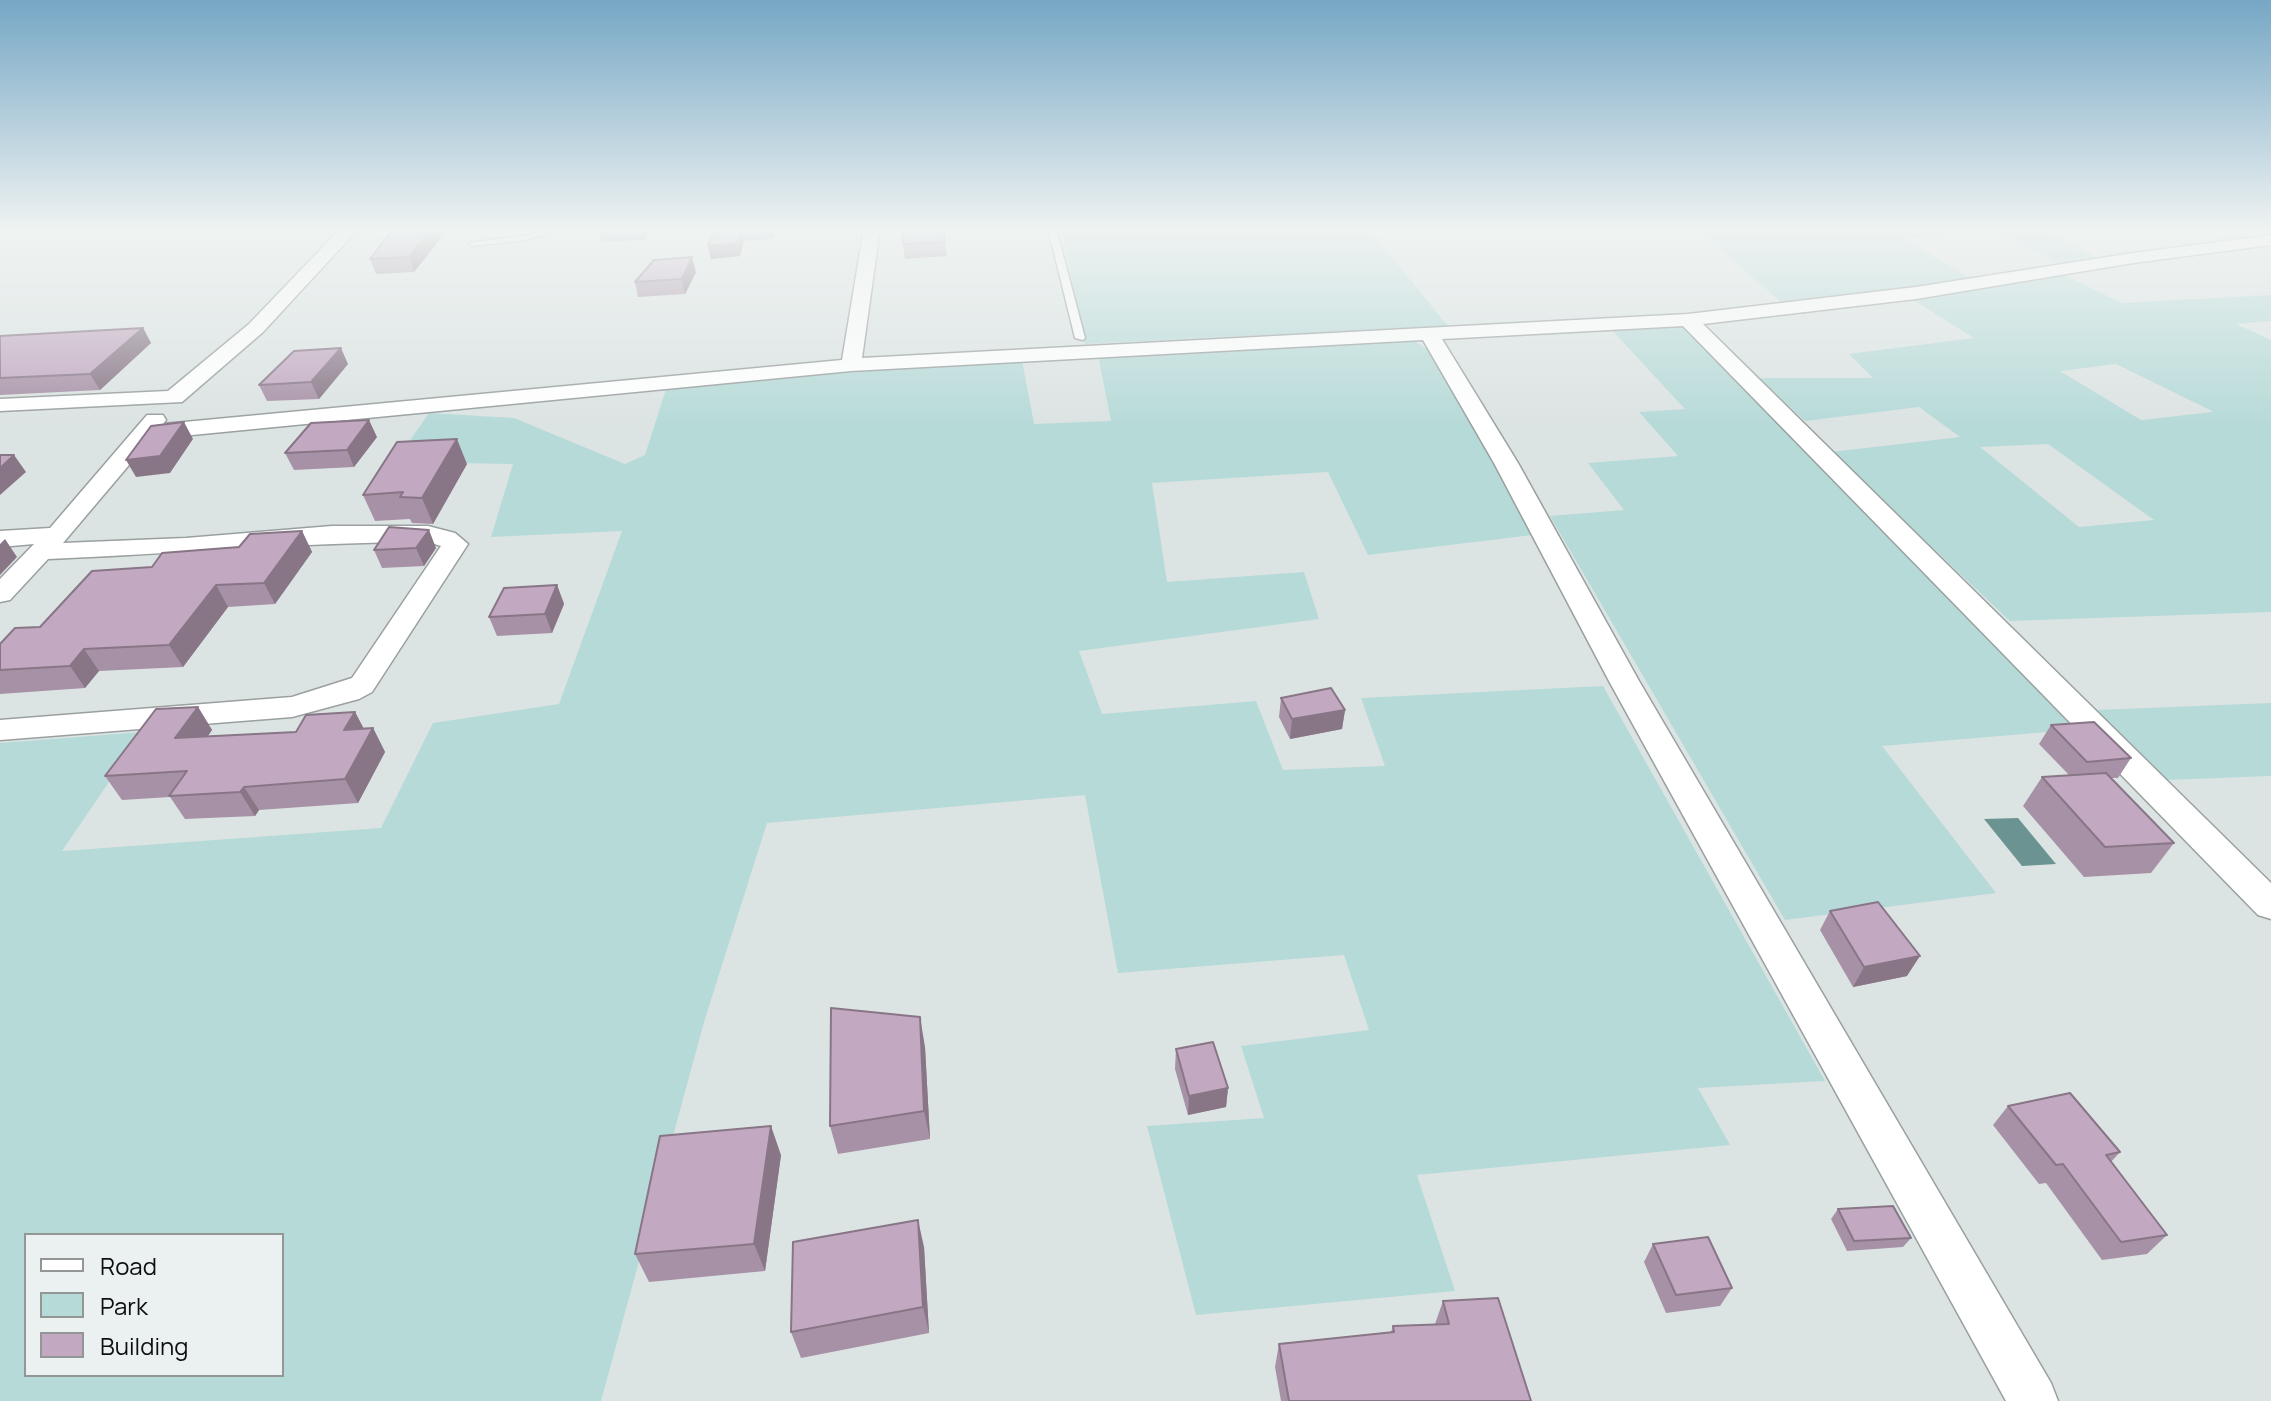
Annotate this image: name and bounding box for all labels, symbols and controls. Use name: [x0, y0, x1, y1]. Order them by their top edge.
legend: [24, 1233, 284, 1377]
text: Road: [100, 1249, 157, 1282]
text: Park: [100, 1289, 148, 1322]
text: Building: [100, 1329, 188, 1362]

